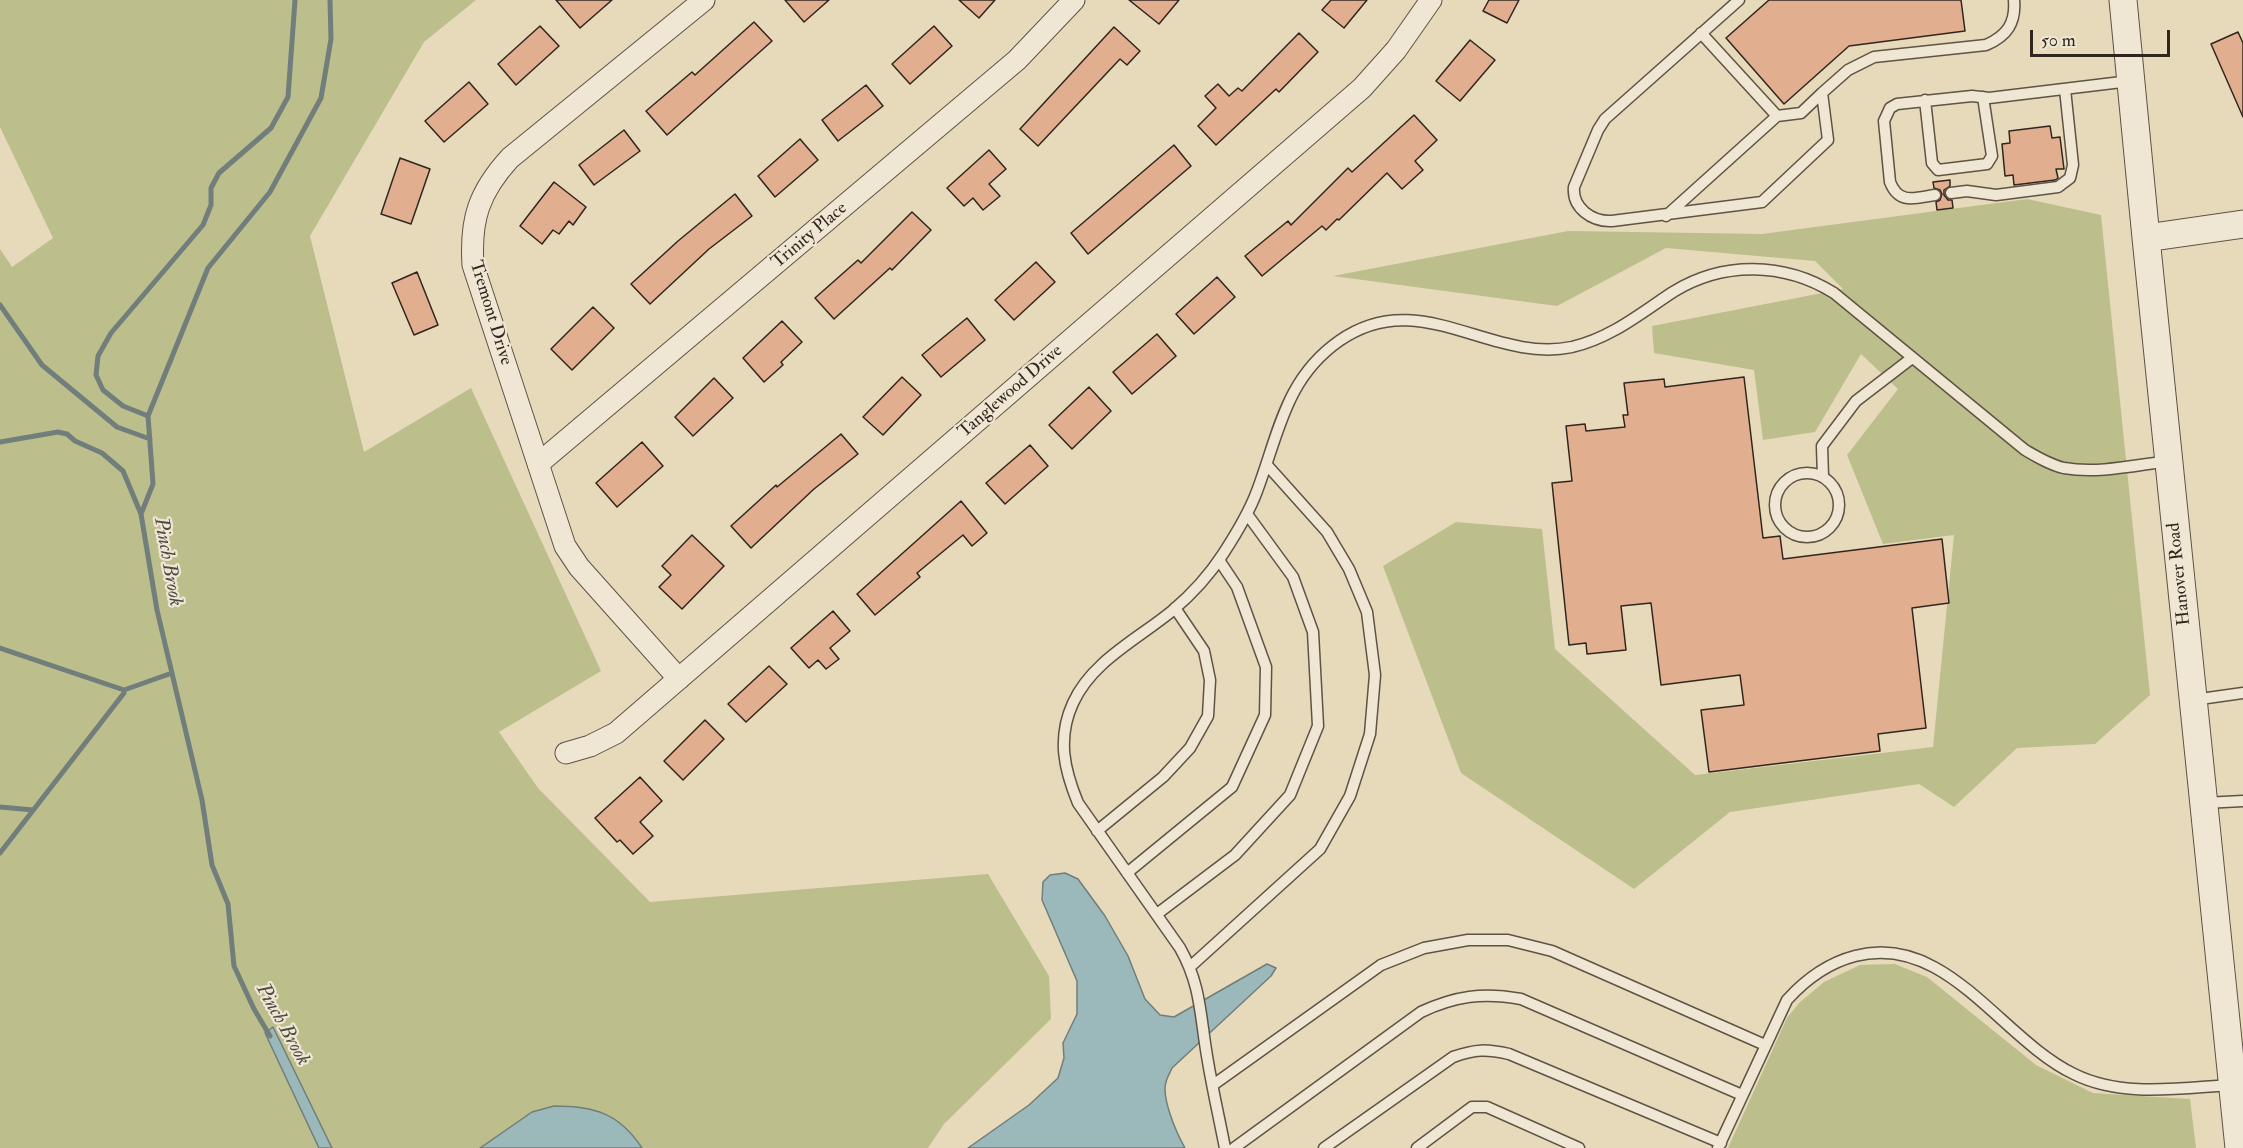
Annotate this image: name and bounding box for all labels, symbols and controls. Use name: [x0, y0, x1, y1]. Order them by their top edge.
scale bar: [2033, 18, 2172, 56]
text: 50 m: [2041, 29, 2076, 52]
street label: Trinity Place: [768, 198, 852, 274]
street label: Tremont Drive: [464, 258, 516, 368]
street label: Tanglewood Drive: [954, 341, 1068, 443]
water label: Pinch Brook: [147, 516, 187, 608]
street label: Hanover Road: [2164, 522, 2196, 626]
water label: Pinch Brook: [250, 980, 314, 1070]

